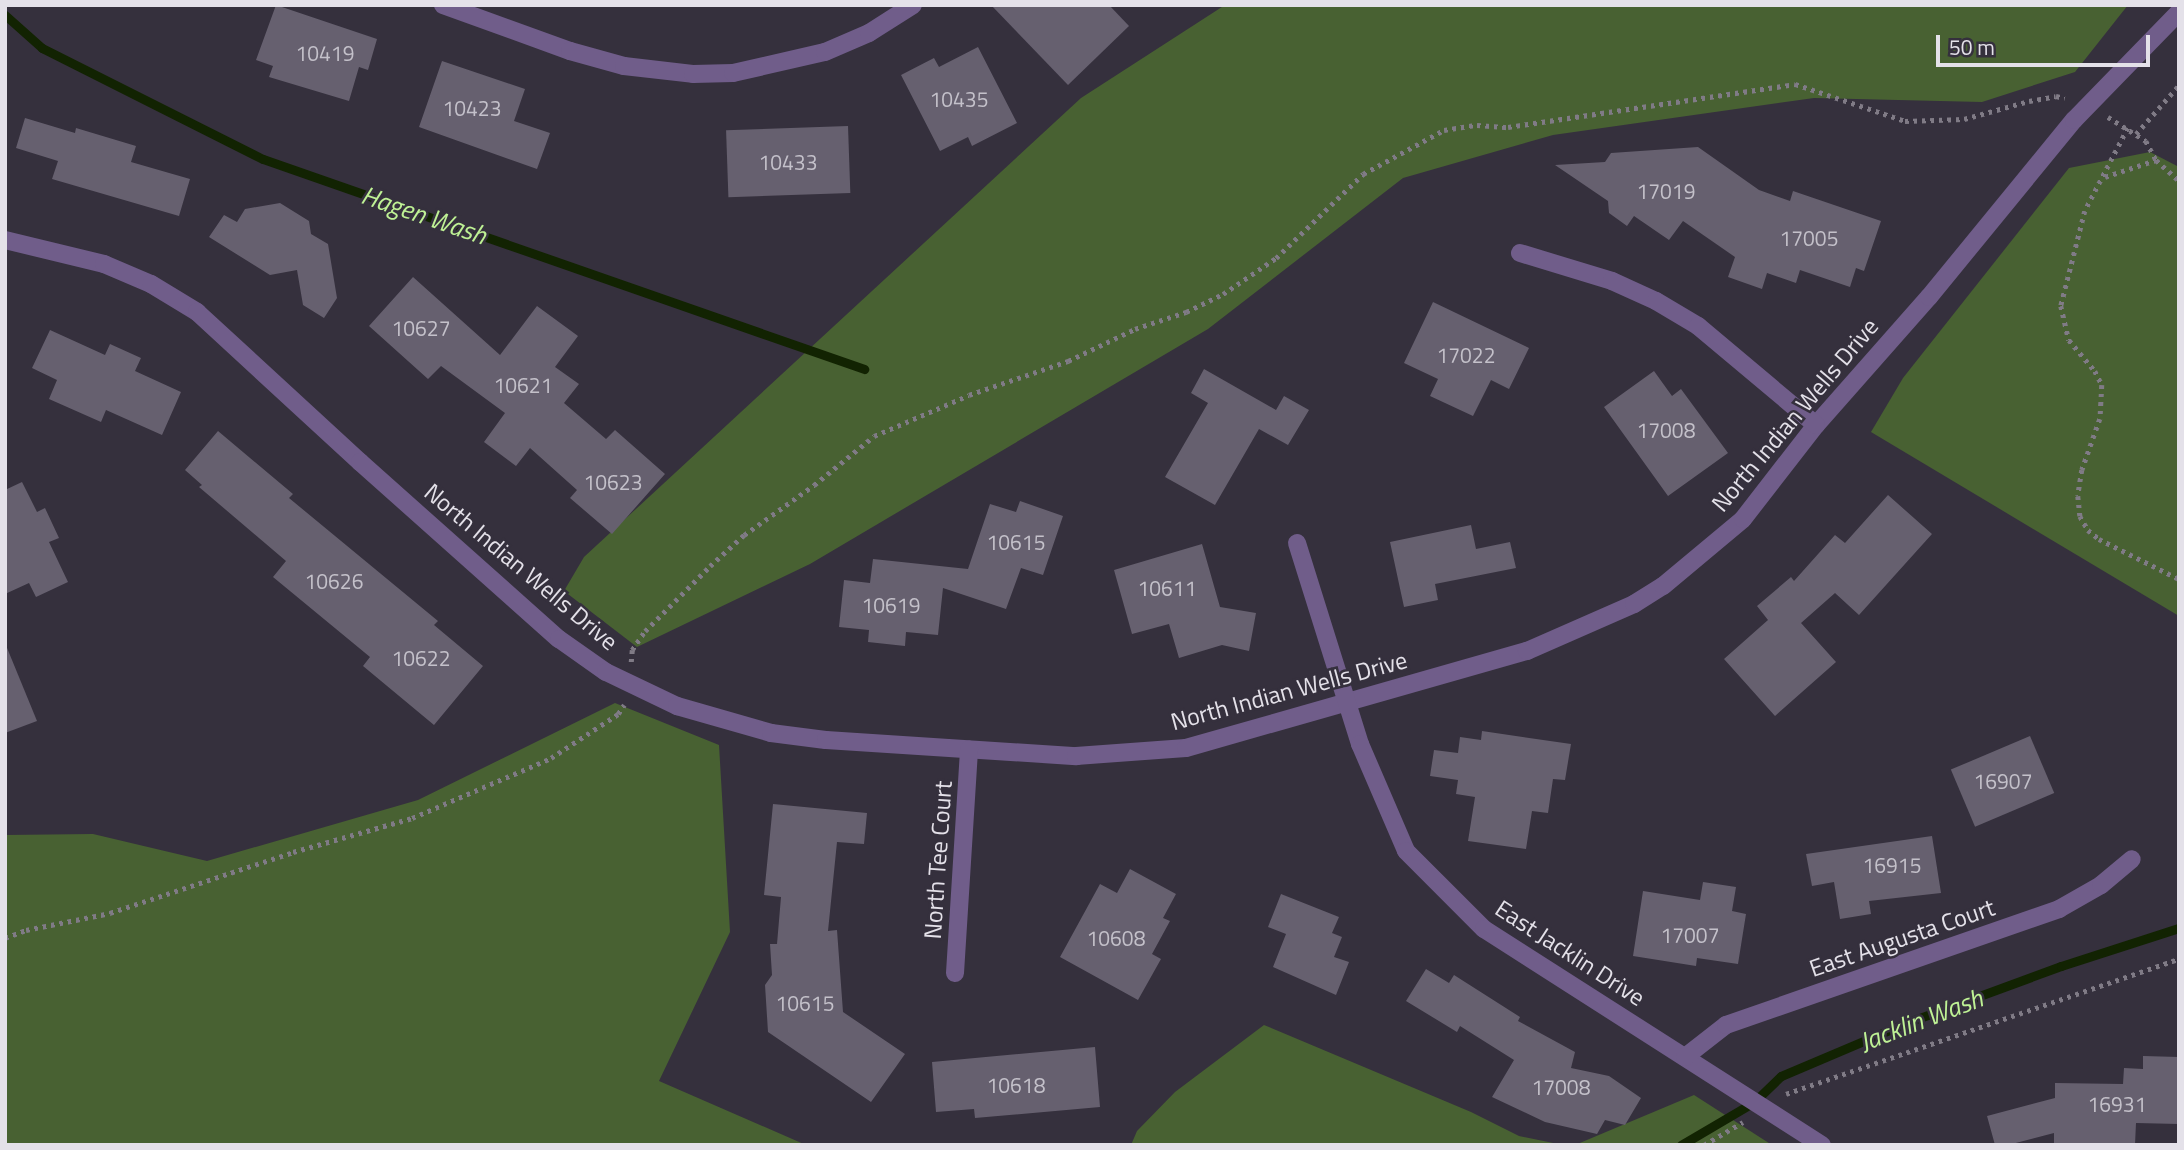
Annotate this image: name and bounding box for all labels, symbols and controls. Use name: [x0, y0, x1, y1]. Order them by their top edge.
scale bar: [1939, 21, 2152, 65]
text: 50 m: [1949, 31, 1995, 63]
house number: 10419: [296, 40, 354, 66]
house number: 10435: [930, 86, 988, 112]
house number: 10423: [443, 95, 501, 121]
house number: 10433: [759, 149, 817, 175]
house number: 17019: [1637, 178, 1695, 204]
water label: Hagen Wash: [357, 179, 491, 251]
house number: 17005: [1780, 225, 1838, 251]
street label: North Indian Wells Drive: [1706, 312, 1884, 518]
house number: 10627: [392, 315, 450, 341]
house number: 17022: [1437, 342, 1495, 368]
house number: 10621: [494, 372, 552, 398]
house number: 17008: [1637, 417, 1695, 443]
house number: 10623: [584, 469, 642, 495]
street label: North Indian Wells Drive: [418, 478, 624, 656]
house number: 10615: [987, 529, 1045, 555]
house number: 10626: [305, 568, 363, 594]
house number: 10611: [1138, 575, 1196, 601]
house number: 10619: [862, 592, 920, 618]
house number: 10622: [392, 645, 450, 671]
street label: North Indian Wells Drive: [1168, 646, 1410, 736]
house number: 16907: [1974, 768, 2032, 794]
street label: North Tee Court: [918, 780, 958, 940]
house number: 16915: [1863, 852, 1921, 878]
street label: East Augusta Court: [1806, 893, 1998, 983]
street label: East Jacklin Drive: [1490, 894, 1650, 1012]
house number: 17007: [1661, 922, 1719, 948]
house number: 10608: [1087, 925, 1145, 951]
water label: Jacklin Wash: [1855, 982, 1987, 1058]
house number: 10615: [776, 990, 834, 1016]
house number: 10618: [987, 1072, 1045, 1098]
house number: 17008: [1532, 1074, 1590, 1100]
house number: 16931: [2088, 1091, 2146, 1117]

